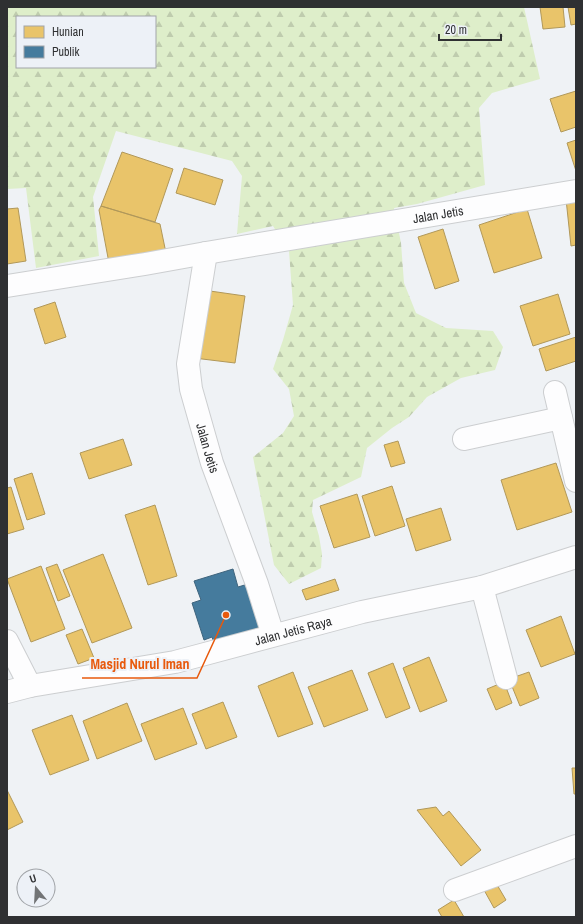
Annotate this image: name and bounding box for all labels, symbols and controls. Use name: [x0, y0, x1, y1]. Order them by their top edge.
legend: [16, 16, 156, 68]
scale bar: [439, 16, 501, 42]
text: 20 m: [445, 22, 467, 38]
text: Hunian: [52, 24, 84, 40]
text: Publik: [52, 44, 79, 60]
street label: Jalan Jetis: [412, 202, 465, 227]
street label: Jalan Jetis: [192, 421, 223, 475]
street label: Jalan Jetis Raya: [253, 612, 334, 649]
callout: Masjid Nurul Iman: [82, 652, 197, 678]
text: Masjid Nurul Iman: [91, 655, 189, 673]
north arrow: [16, 868, 56, 908]
text: U: [28, 871, 38, 886]

